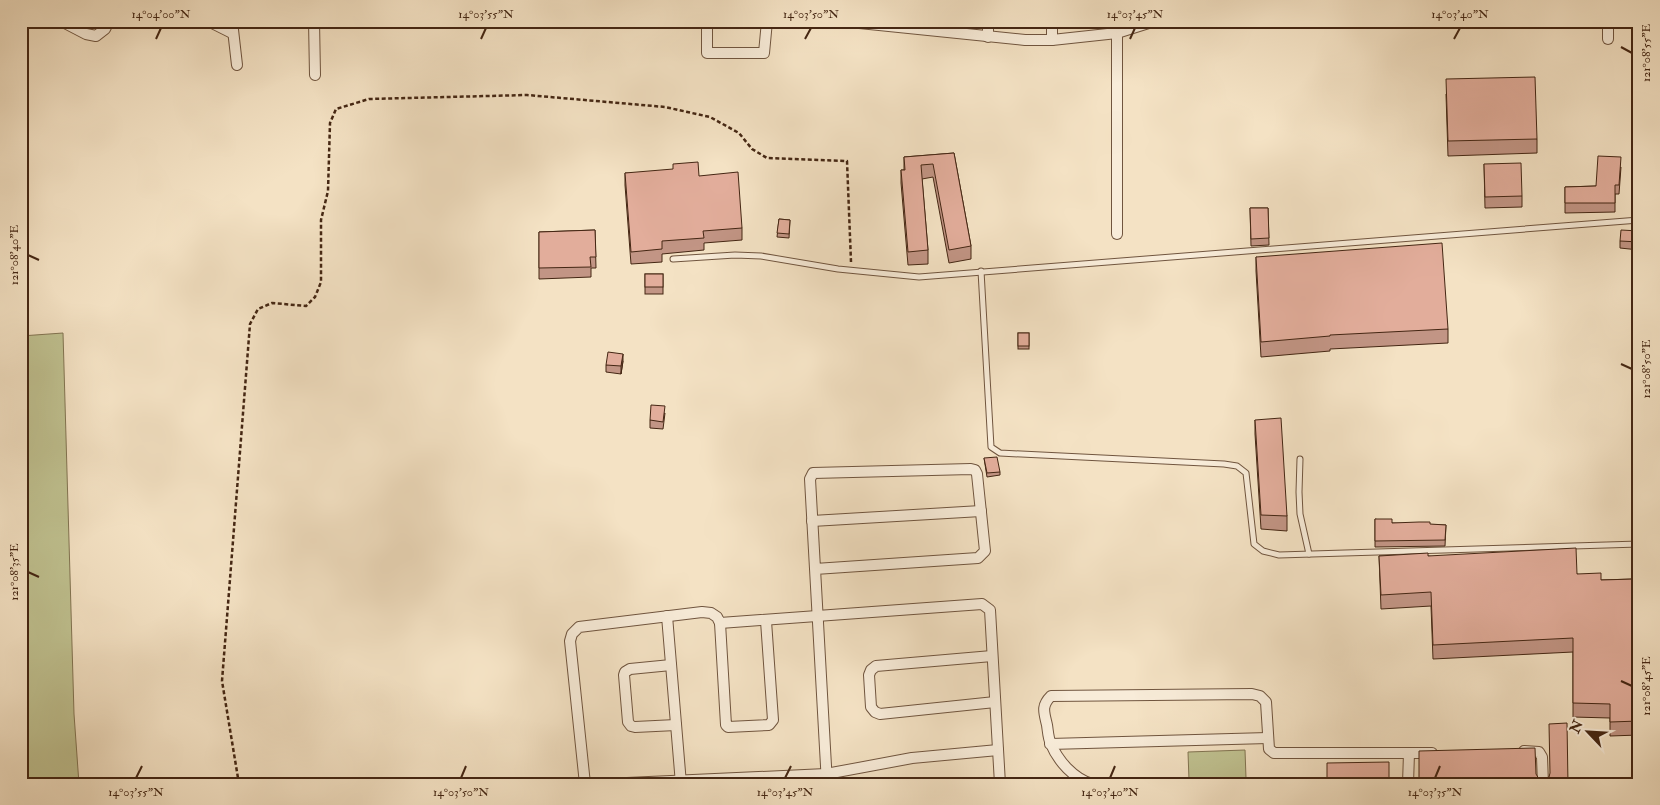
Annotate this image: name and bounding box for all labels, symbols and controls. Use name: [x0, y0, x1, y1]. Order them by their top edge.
text: 14°04'00"N: [132, 7, 191, 22]
text: 14°03'55"N: [458, 7, 514, 22]
text: 14°03'50"N: [783, 7, 839, 22]
text: 14°03'45"N: [1107, 7, 1164, 22]
text: 14°03'40"N: [1431, 7, 1489, 22]
text: 121°08'55"E: [1639, 24, 1654, 82]
text: 121°08'40"E: [7, 225, 22, 285]
text: 121°08'50"E: [1639, 339, 1654, 398]
text: 121°08'35"E: [7, 543, 22, 601]
text: 121°08'45"E: [1639, 656, 1654, 716]
north arrow: [1562, 708, 1612, 758]
text: N: [1566, 717, 1587, 737]
text: 14°03'55"N: [108, 785, 164, 800]
text: 14°03'50"N: [433, 785, 489, 800]
text: 14°03'45"N: [757, 785, 814, 800]
text: 14°03'40"N: [1081, 785, 1139, 800]
text: 14°03'35"N: [1408, 785, 1463, 800]

